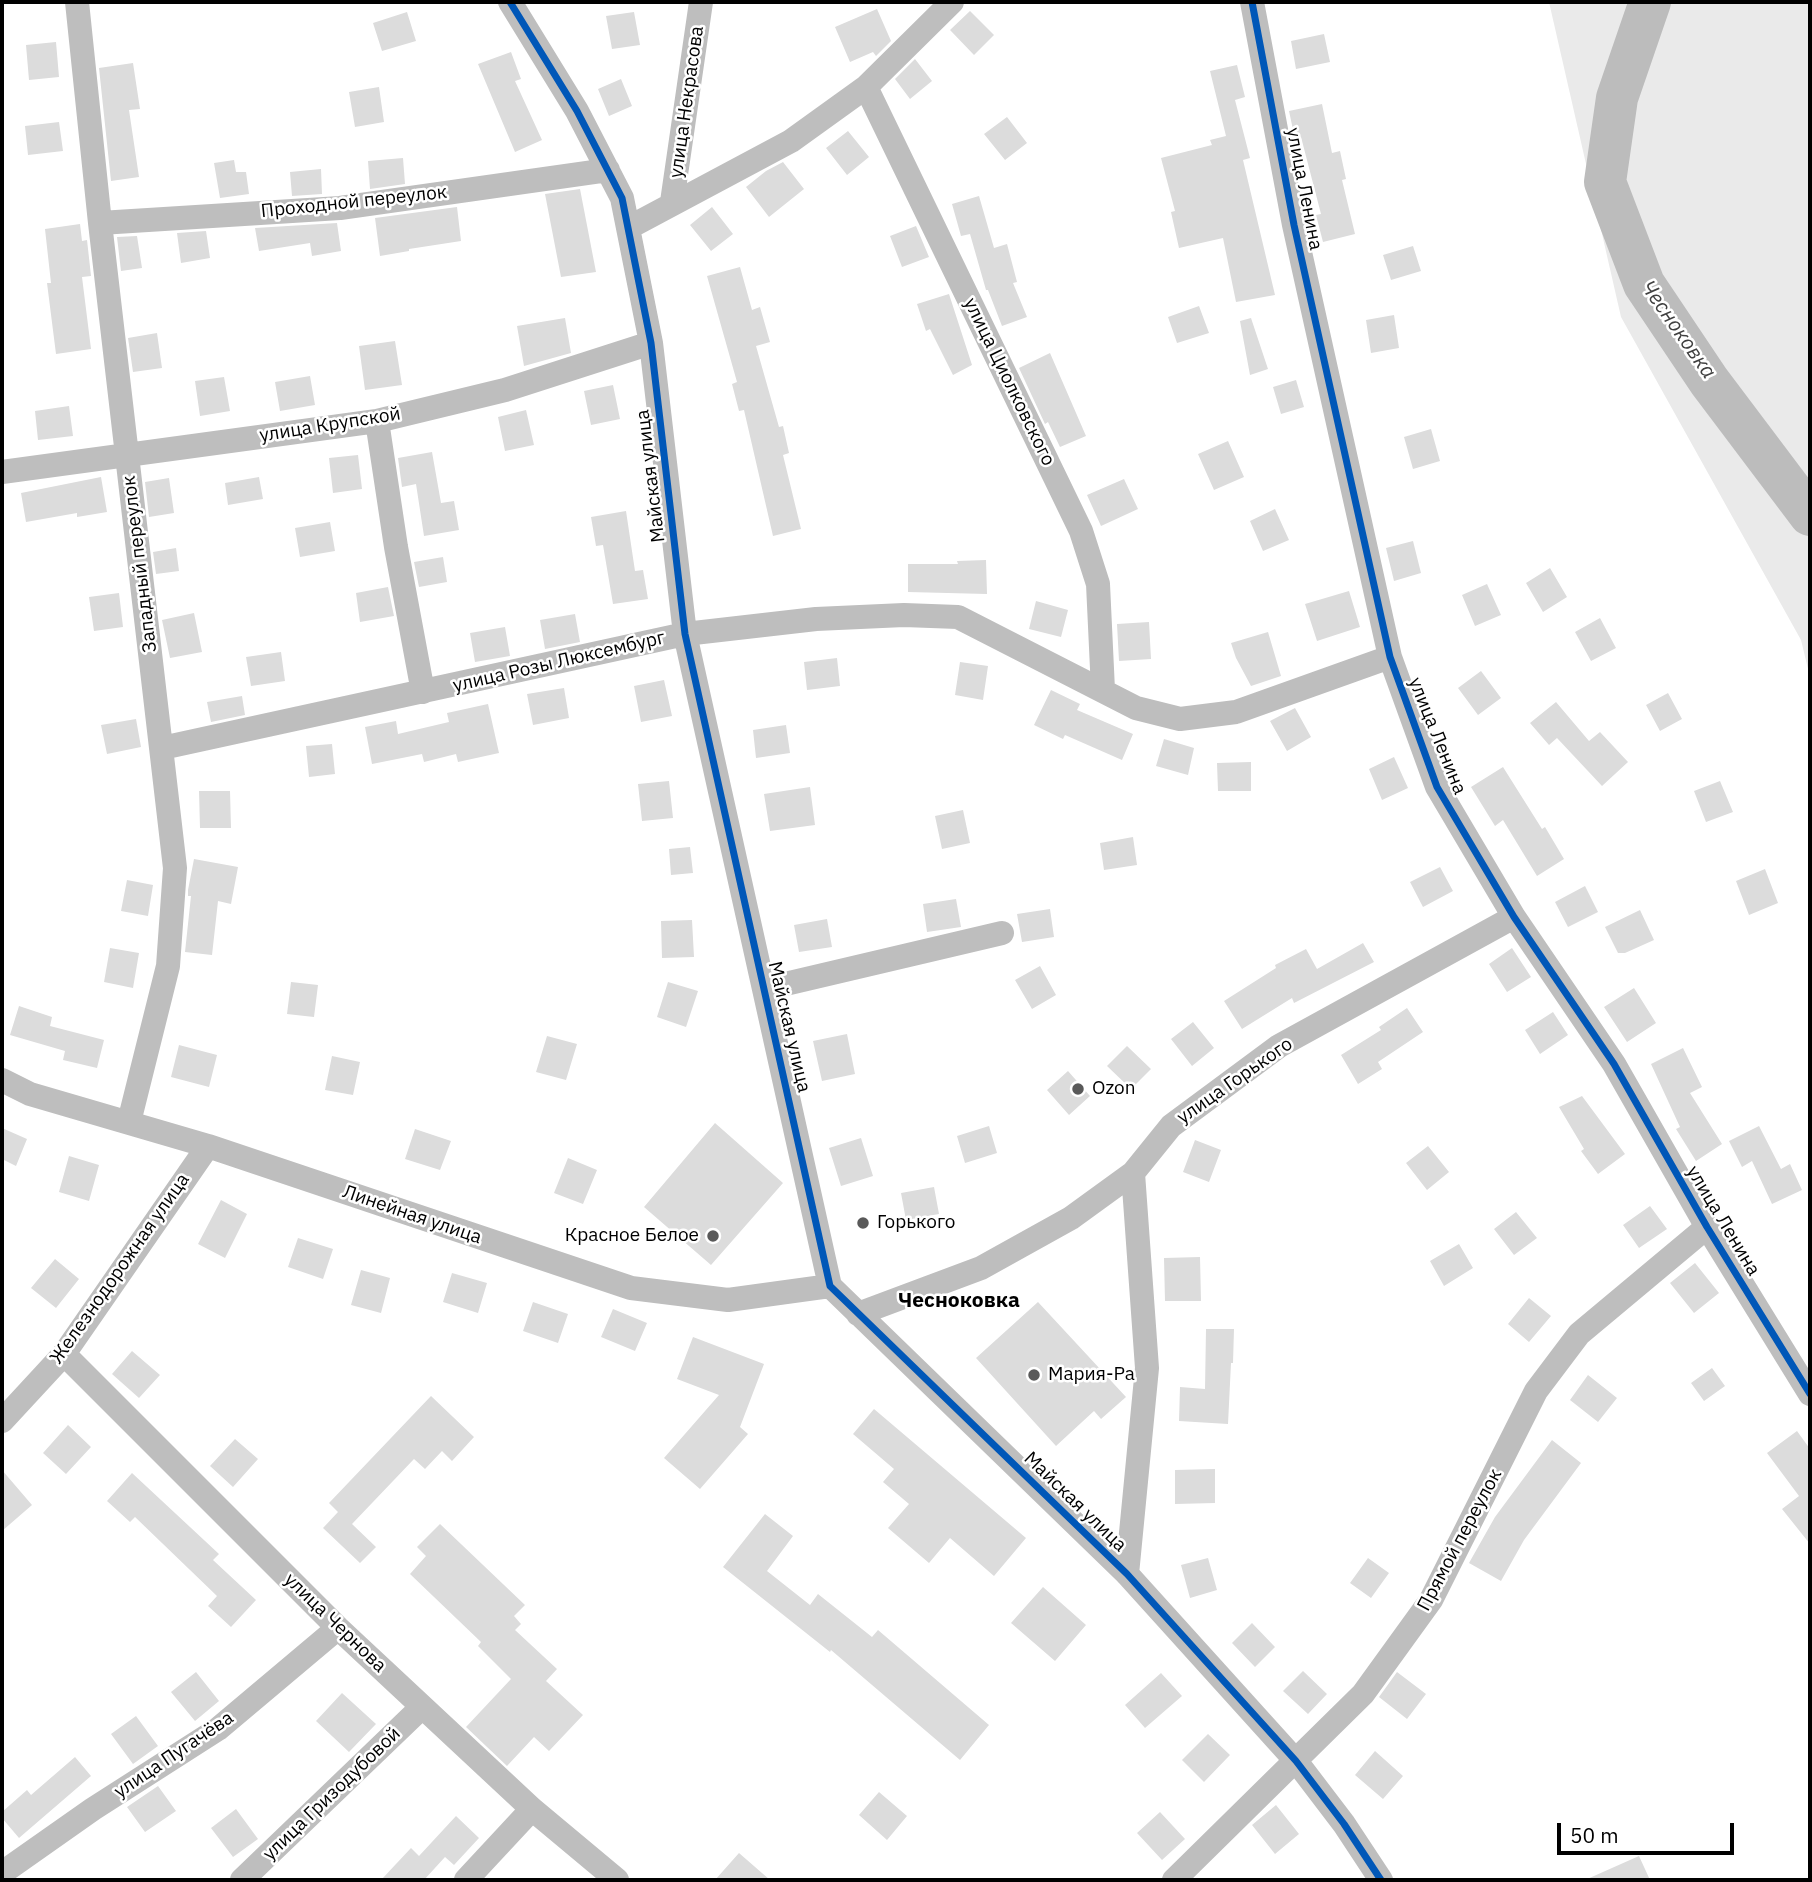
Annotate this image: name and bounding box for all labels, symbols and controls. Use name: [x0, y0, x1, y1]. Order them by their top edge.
street label: улица Некрасова: [665, 24, 709, 180]
street label: улица Ленина: [1281, 126, 1327, 252]
street label: Проходной переулок: [260, 181, 448, 223]
water label: Чесноковка: [1635, 276, 1721, 384]
street label: улица Циолковского: [958, 294, 1060, 470]
street label: улица Крупской: [258, 403, 402, 447]
street label: Майская улица: [632, 408, 670, 544]
street label: Западный переулок: [118, 474, 162, 654]
street label: улица Розы Люксембург: [451, 626, 667, 698]
street label: улица Ленина: [1403, 674, 1471, 798]
street label: Майская улица: [763, 959, 815, 1095]
street label: улица Горького: [1173, 1033, 1297, 1129]
place label: Ozon: [1092, 1078, 1136, 1100]
marker: Ozon: [1070, 1081, 1086, 1097]
street label: улица Ленина: [1681, 1162, 1765, 1280]
street label: Железнодорожная улица: [45, 1169, 195, 1369]
street label: Линейная улица: [339, 1181, 485, 1249]
place label: Горького: [877, 1212, 955, 1234]
marker: Горького: [855, 1215, 871, 1231]
place label: Красное Белое: [565, 1225, 699, 1247]
marker: Красное Белое: [705, 1228, 721, 1244]
district label: Чесноковка: [898, 1288, 1020, 1314]
place label: Мария-Ра: [1048, 1364, 1135, 1386]
marker: Мария-Ра: [1026, 1367, 1042, 1383]
street label: Майская улица: [1019, 1447, 1131, 1557]
street label: Прямой переулок: [1413, 1465, 1507, 1615]
street label: улица Чернова: [279, 1569, 391, 1677]
street label: улица Пугачёва: [110, 1707, 238, 1803]
street label: улица Гризодубовой: [259, 1722, 405, 1866]
scale bar: [1560, 1808, 1737, 1852]
text: 50 m: [1570, 1821, 1619, 1849]

